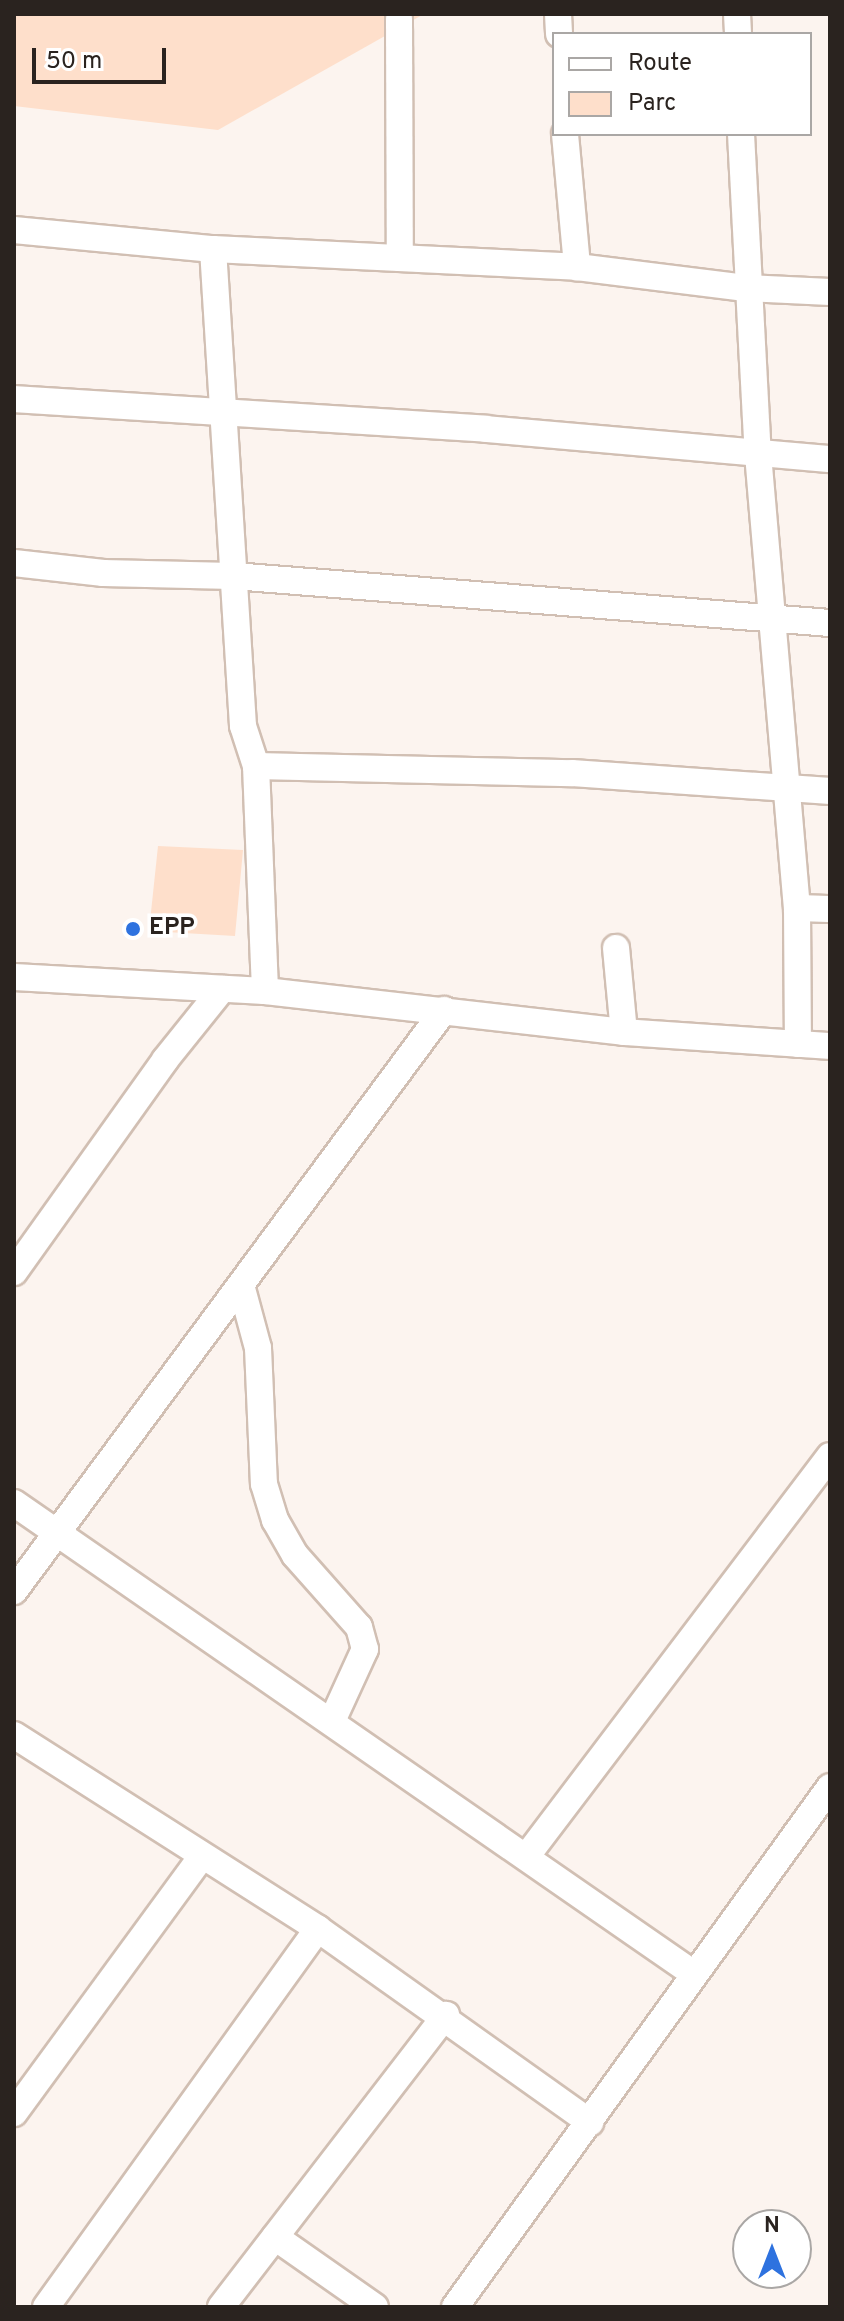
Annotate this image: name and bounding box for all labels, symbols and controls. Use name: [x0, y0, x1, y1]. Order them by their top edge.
scale bar: [36, 32, 170, 82]
legend: [552, 32, 812, 136]
text: 50 m: [46, 47, 102, 77]
text: Route: [628, 49, 692, 79]
text: Parc: [628, 89, 676, 119]
place label: EPP: [149, 915, 195, 943]
marker: EPP: [124, 920, 142, 938]
north arrow: [732, 2209, 812, 2289]
text: N: [764, 2213, 780, 2240]

